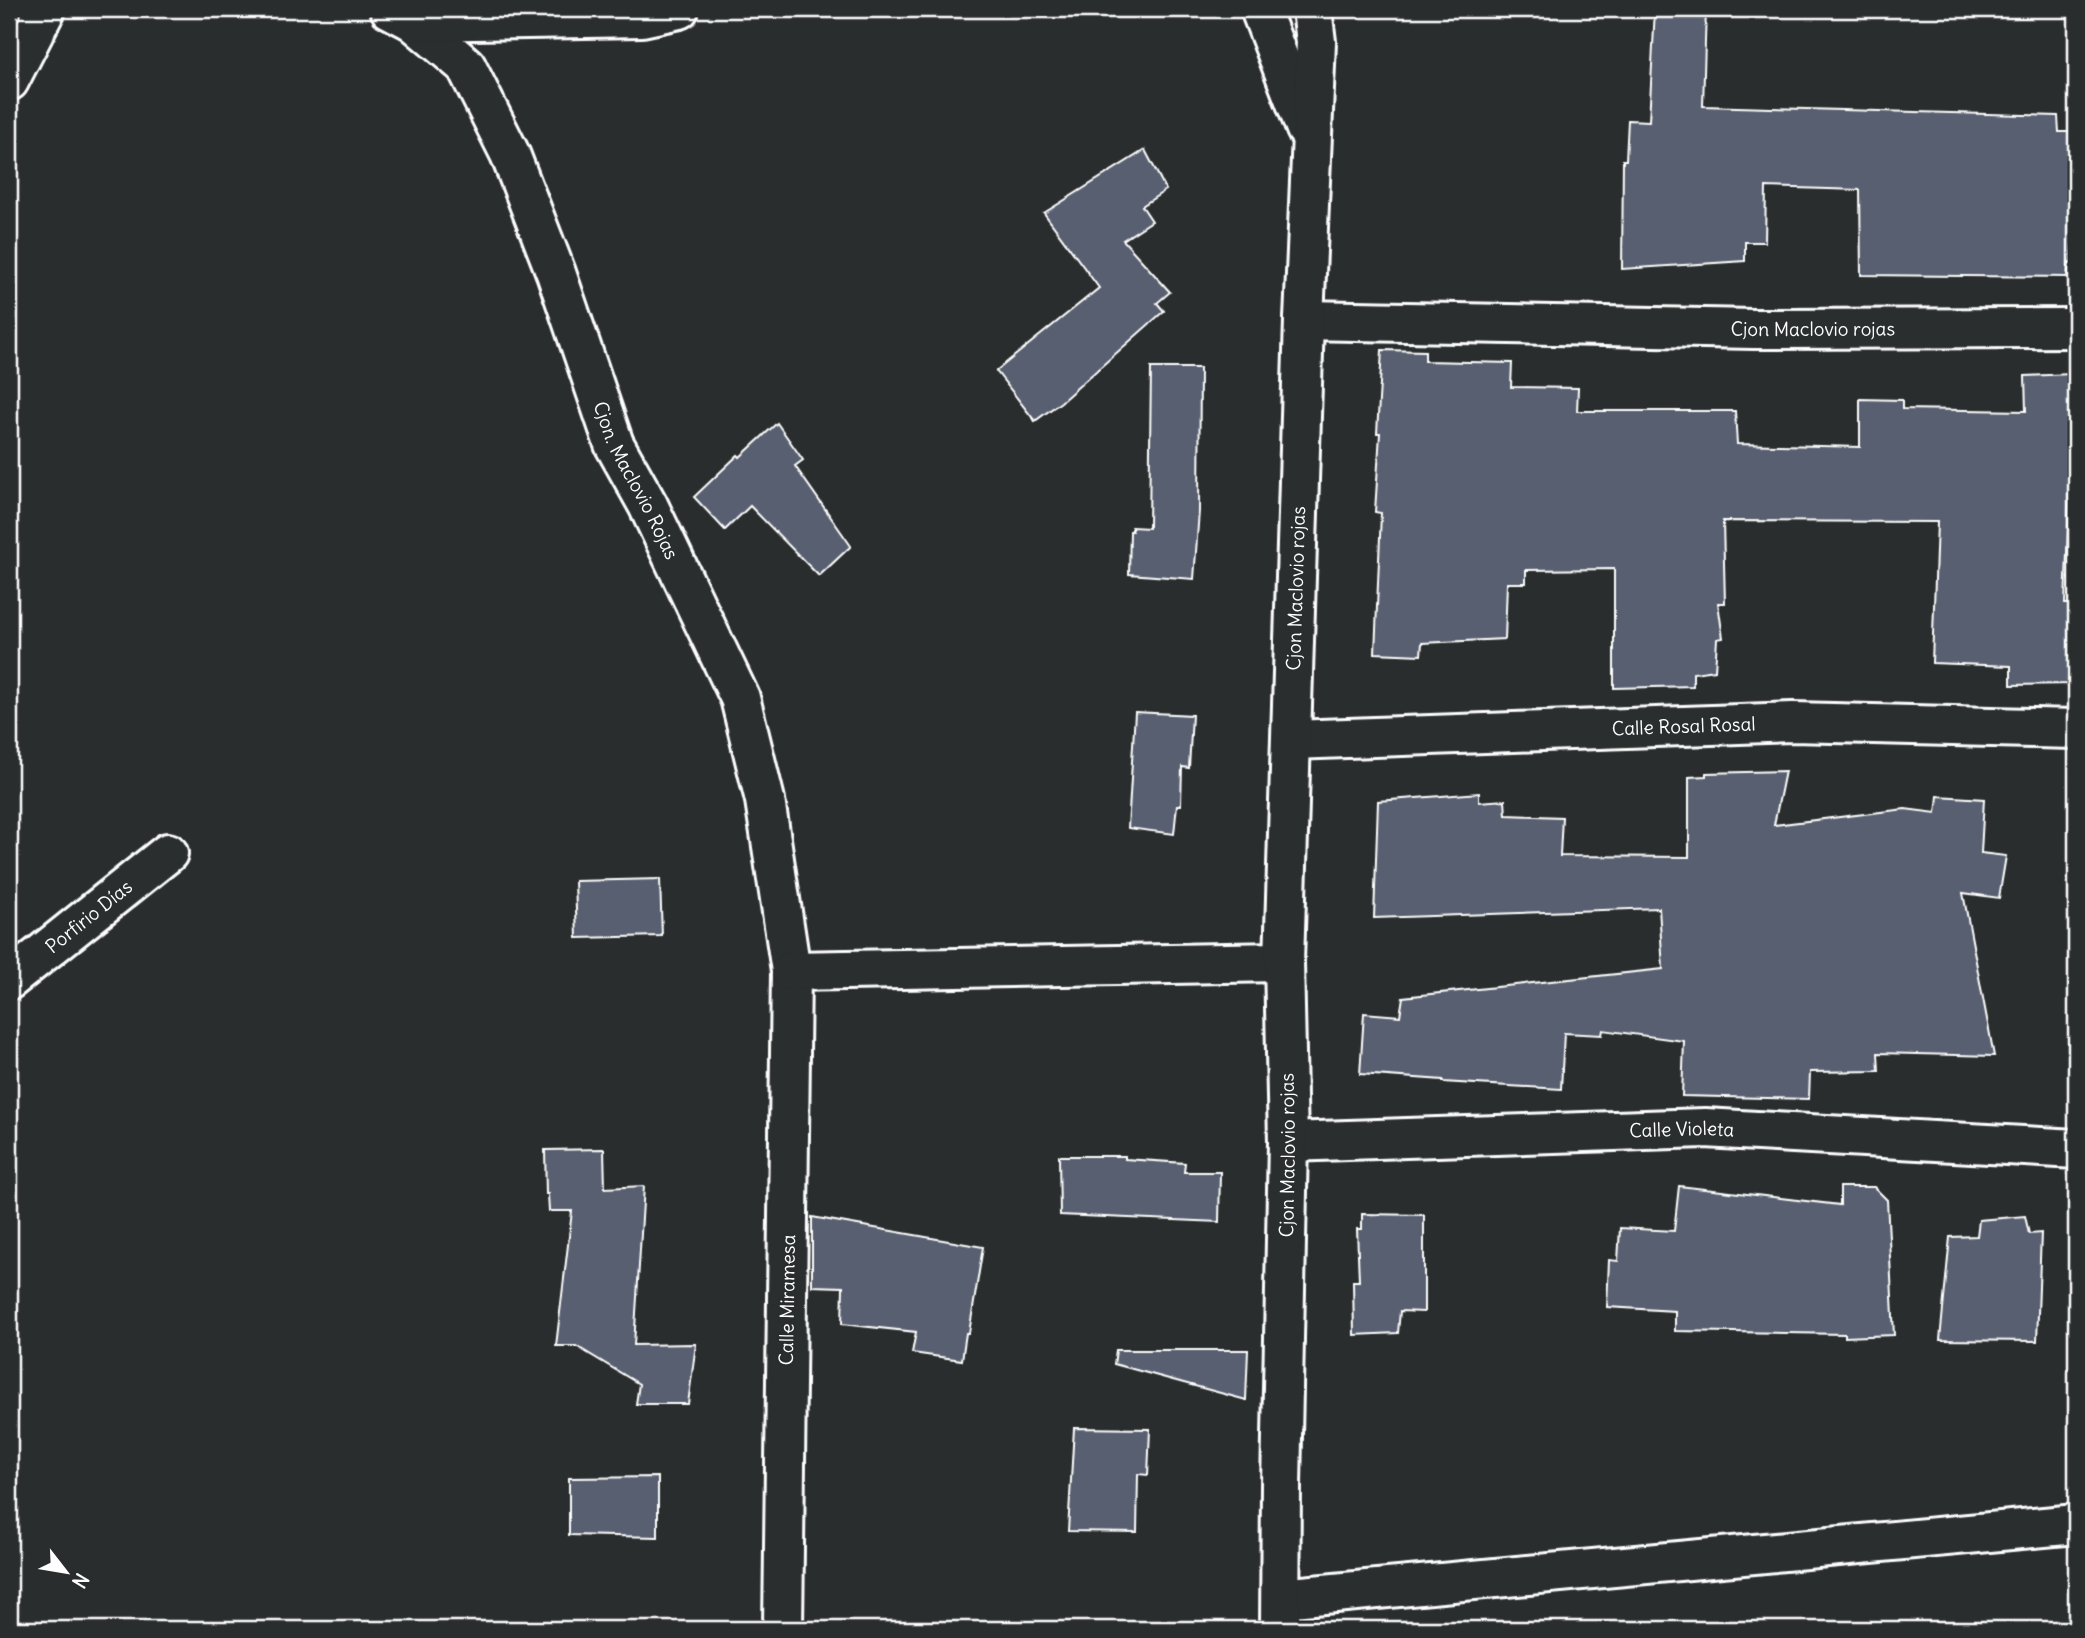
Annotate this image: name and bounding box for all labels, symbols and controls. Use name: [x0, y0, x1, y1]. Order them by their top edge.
street label: Cjon Maclovio rojas: [1730, 317, 1895, 341]
street label: Cjon. Maclovio Rojas: [588, 398, 684, 563]
street label: Cjon Maclovio rojas: [1281, 506, 1310, 671]
street label: Calle Rosal Rosal: [1611, 711, 1756, 741]
street label: Porfirio Días: [40, 874, 137, 958]
street label: Cjon Maclovio rojas: [1274, 1073, 1300, 1238]
street label: Calle Violeta: [1629, 1116, 1735, 1143]
street label: Calle Miramesa: [774, 1234, 800, 1366]
north arrow: [32, 1536, 102, 1606]
text: N: [67, 1569, 94, 1593]

